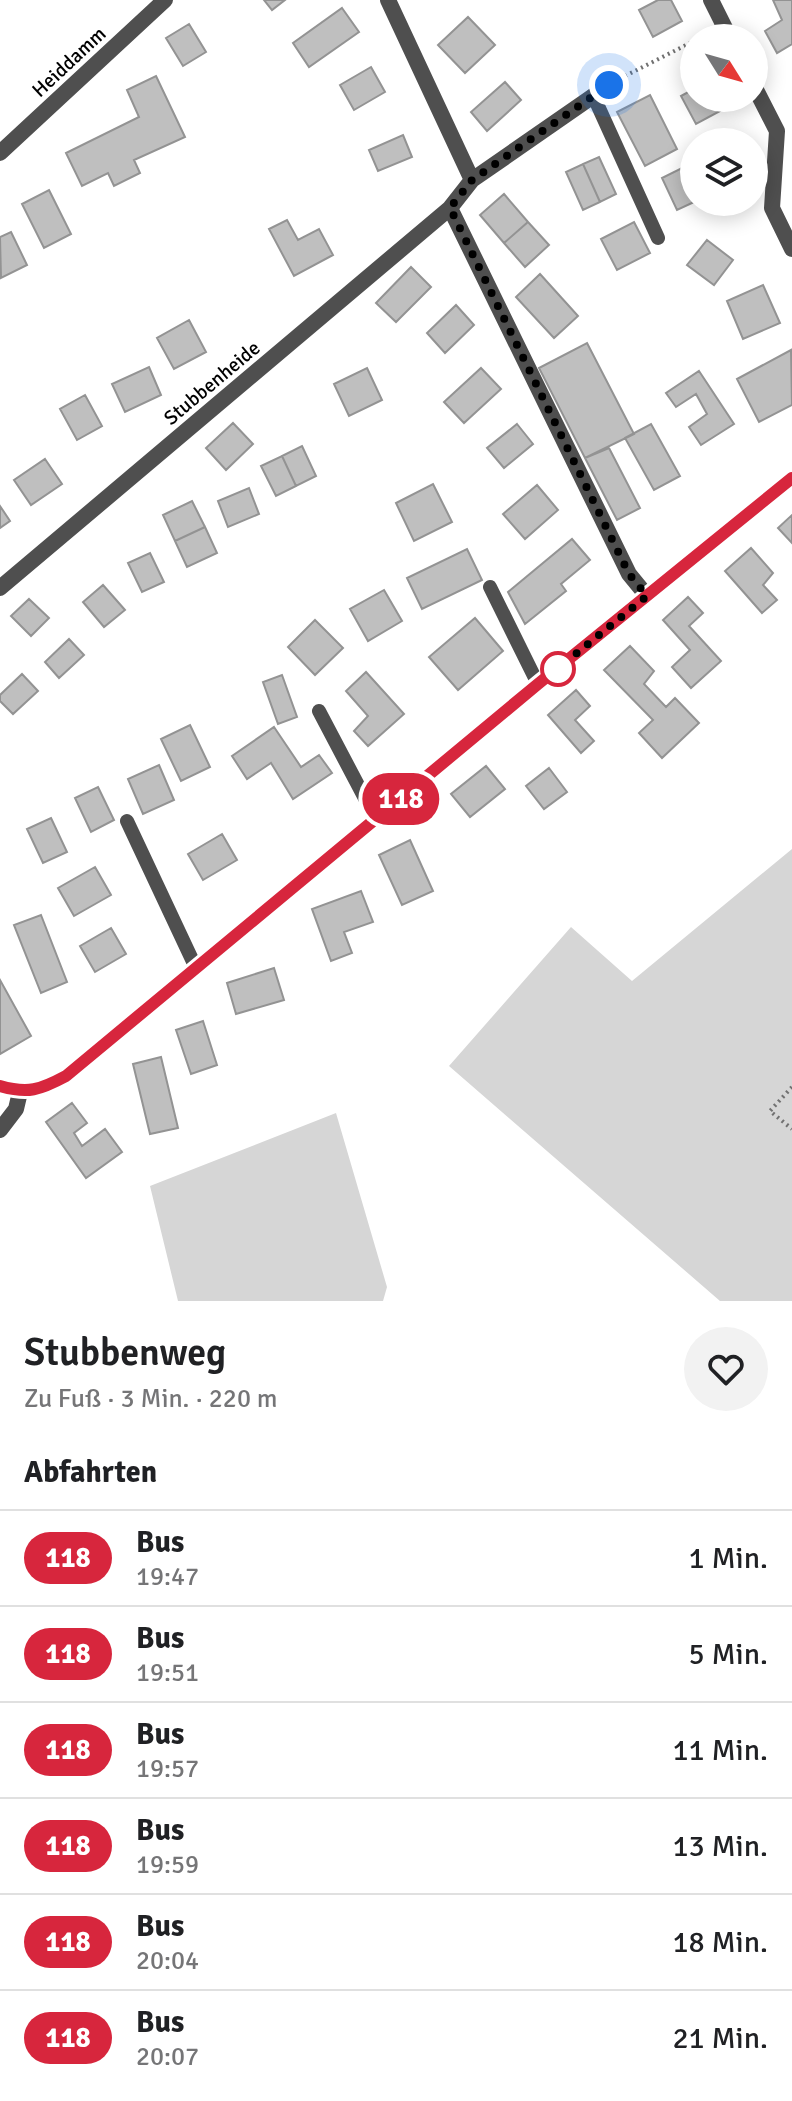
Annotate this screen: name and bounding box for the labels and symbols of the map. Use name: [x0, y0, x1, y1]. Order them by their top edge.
street label: Heiddamm: [27, 21, 111, 103]
north arrow: [680, 24, 768, 112]
your location: [589, 65, 629, 105]
street label: Stubbenheide: [159, 335, 265, 431]
unlabelled marker: [541, 652, 575, 686]
line badge: 118: [355, 773, 447, 825]

